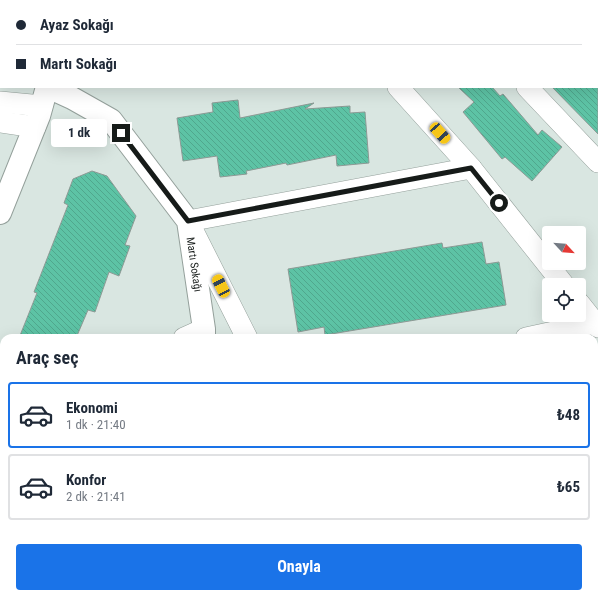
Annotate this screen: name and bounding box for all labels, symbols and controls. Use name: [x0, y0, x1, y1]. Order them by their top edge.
text: Ayaz Sokağı: [40, 16, 114, 34]
text: Martı Sokağı: [40, 55, 117, 73]
callout: 1 dk: [51, 119, 107, 147]
car: [428, 120, 452, 146]
route end: [112, 124, 130, 142]
text: 1 dk: [68, 125, 90, 140]
route start: [490, 194, 508, 212]
north arrow: [542, 226, 586, 270]
map controls: [542, 226, 586, 322]
street label: Martı Sokağı: [183, 236, 204, 293]
car: [210, 273, 232, 299]
button: locate: [542, 278, 586, 322]
text: Araç seç: [16, 347, 78, 368]
icon: car: [18, 397, 54, 433]
text: Ekonomi: [66, 399, 118, 417]
text: ₺48: [557, 406, 580, 424]
text: 1 dk · 21:40: [66, 417, 126, 432]
icon: car: [18, 469, 54, 505]
text: Konfor: [66, 471, 106, 489]
text: ₺65: [557, 478, 580, 496]
text: 2 dk · 21:41: [66, 489, 126, 504]
button: Onayla: [16, 544, 582, 590]

